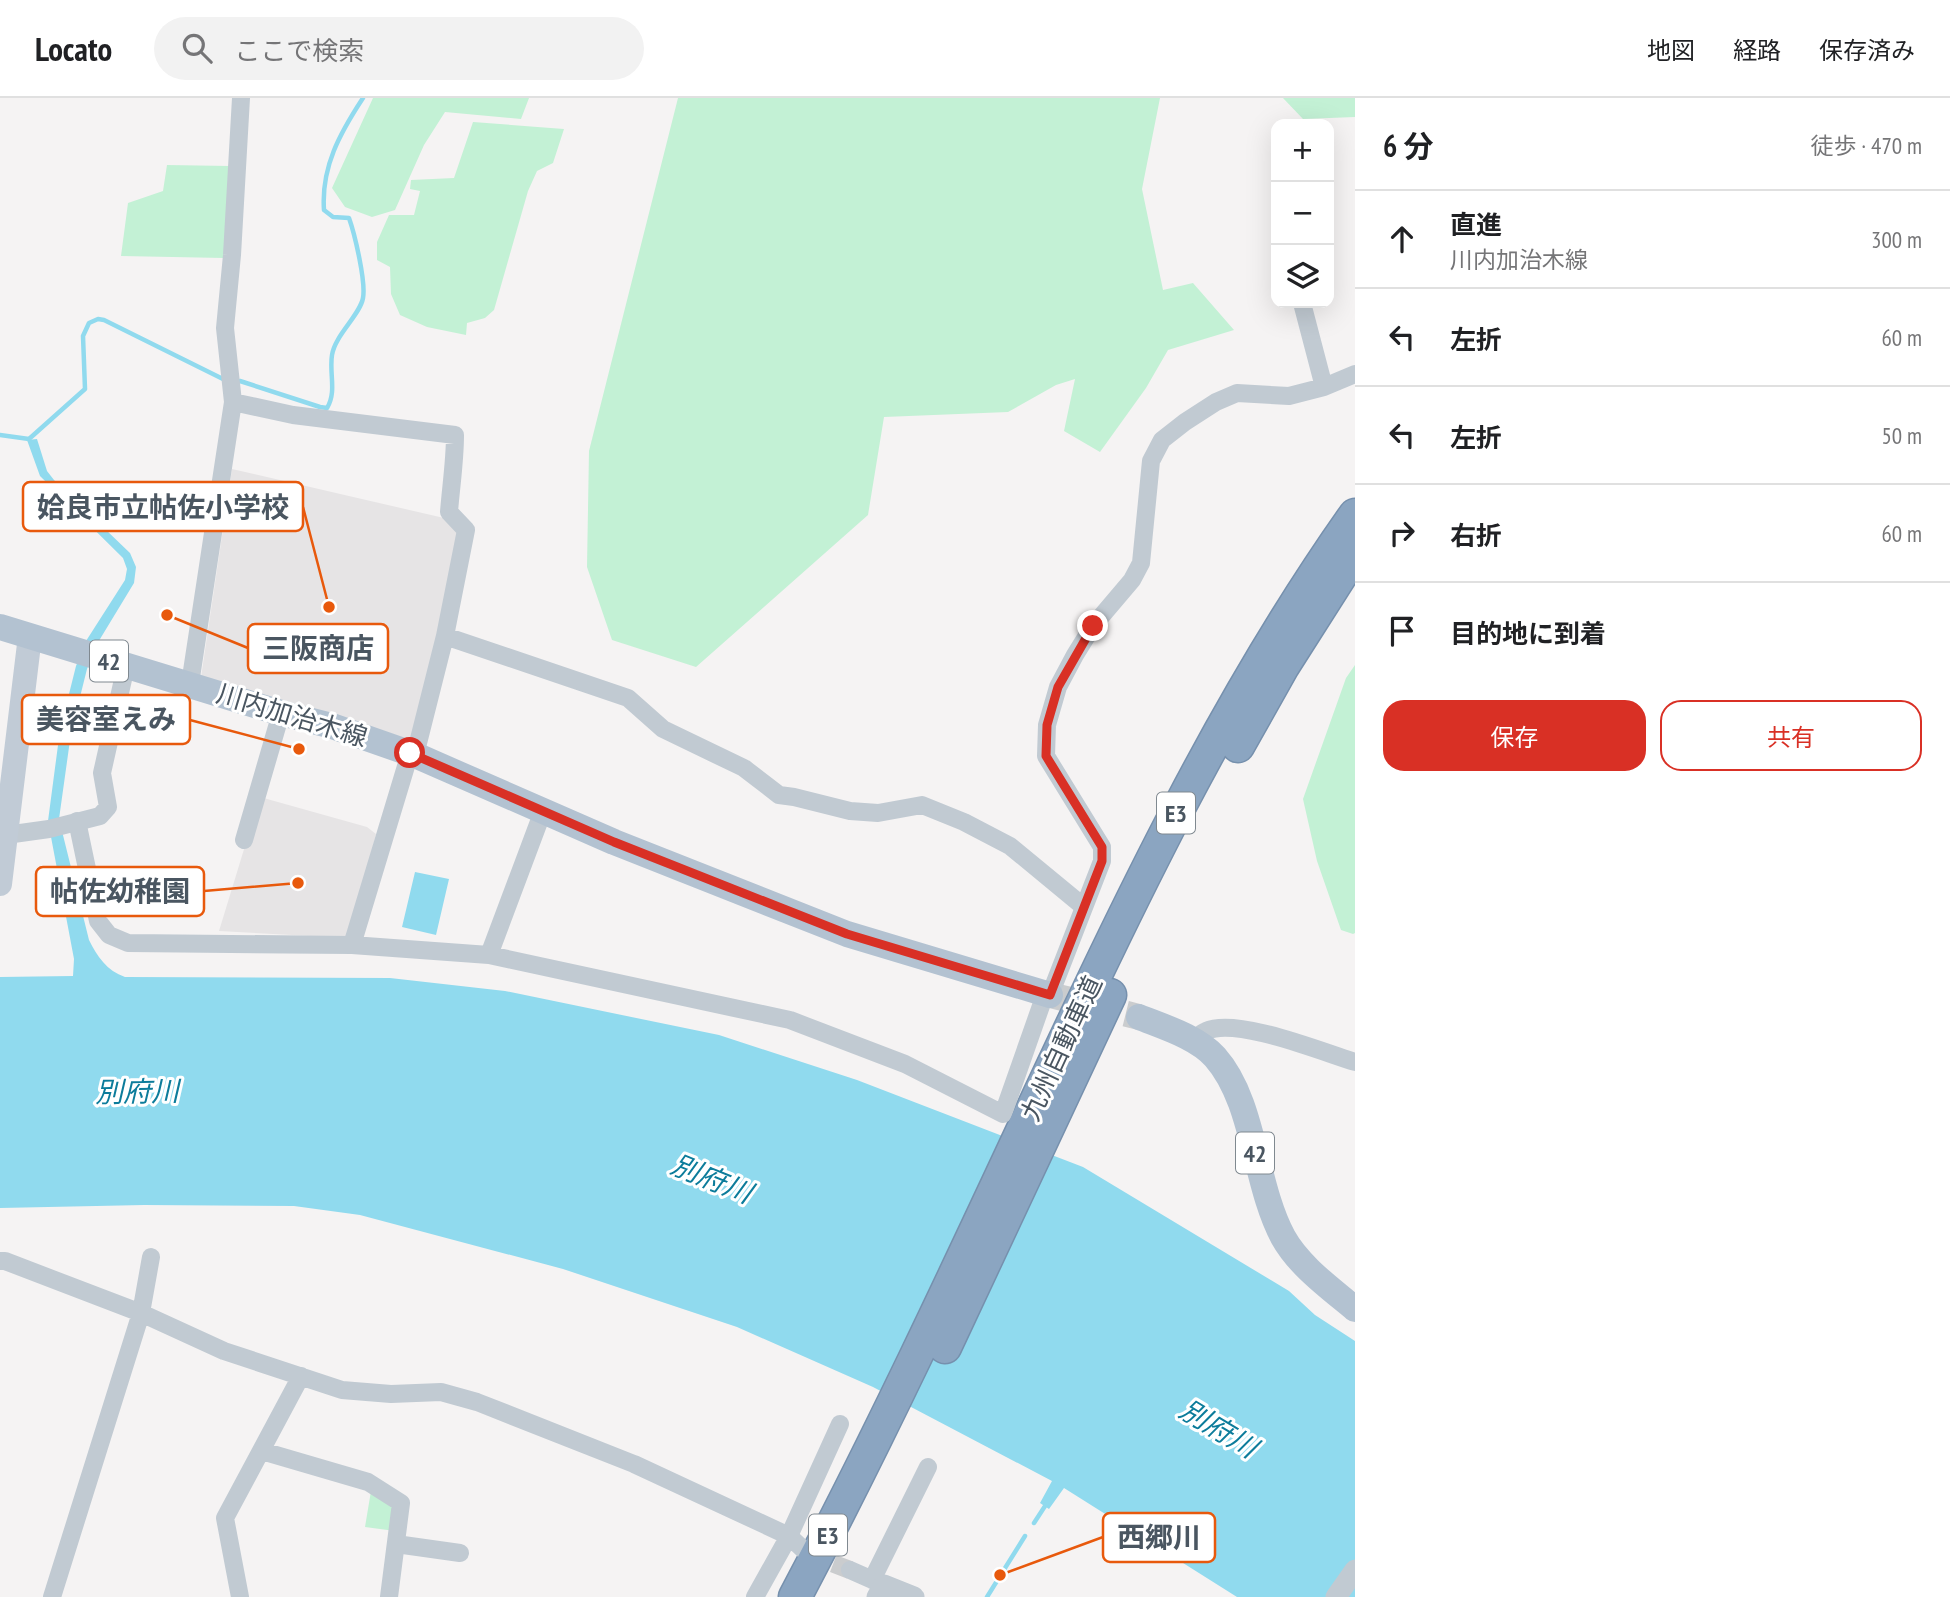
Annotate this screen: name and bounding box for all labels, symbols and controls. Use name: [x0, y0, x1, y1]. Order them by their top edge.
search box: [154, 17, 644, 80]
text: Locato: [35, 27, 112, 70]
icon: search: [178, 29, 216, 67]
text: ここで検索: [234, 34, 364, 67]
text: 地図: [1647, 35, 1695, 66]
text: 経路: [1733, 35, 1781, 66]
text: 保存済み: [1819, 35, 1915, 66]
map controls: [1271, 119, 1334, 308]
button: +: [1271, 119, 1334, 182]
text: 6 分: [1383, 126, 1434, 165]
text: 徒歩 · 470 m: [1810, 131, 1922, 160]
button: −: [1271, 182, 1334, 245]
text: 直進: [1450, 208, 1502, 241]
icon: ahead: [1383, 220, 1421, 258]
text: 300 m: [1871, 225, 1922, 254]
button: layers: [1271, 245, 1334, 308]
text: 川内加治木線: [1450, 245, 1588, 274]
icon: left: [1383, 318, 1421, 356]
text: 左折: [1450, 323, 1502, 356]
text: 60 m: [1881, 323, 1922, 352]
icon: left: [1383, 416, 1421, 454]
text: 左折: [1450, 421, 1502, 454]
text: 50 m: [1881, 421, 1922, 450]
callout: 姶良市立帖佐小学校: [23, 482, 303, 531]
text: 姶良市立帖佐小学校: [37, 488, 289, 525]
icon: right: [1383, 514, 1421, 552]
text: 右折: [1450, 519, 1502, 552]
text: 60 m: [1881, 519, 1922, 548]
route end: [1077, 610, 1108, 641]
icon: arrive: [1383, 612, 1421, 650]
text: 目的地に到着: [1450, 617, 1606, 650]
callout: 三阪商店: [248, 624, 388, 673]
text: 三阪商店: [262, 629, 374, 666]
road number: 42: [90, 640, 128, 682]
street label: 川内加治木線: [213, 676, 371, 754]
callout: 美容室えみ: [22, 695, 190, 744]
text: 美容室えみ: [36, 700, 176, 737]
button: 保存: [1383, 700, 1646, 771]
button: 共有: [1660, 700, 1922, 771]
route start: [394, 737, 425, 768]
road number: E3: [1157, 792, 1195, 834]
callout: 帖佐幼稚園: [36, 867, 204, 916]
text: 帖佐幼稚園: [50, 872, 190, 909]
street label: 九州自動車道: [1013, 970, 1109, 1126]
water label: 別府川: [95, 1072, 182, 1110]
road number: 42: [1236, 1133, 1274, 1174]
water label: 別府川: [666, 1145, 761, 1212]
water label: 別府川: [1173, 1391, 1267, 1467]
callout: 西郷川: [1103, 1513, 1215, 1562]
road number: E3: [809, 1514, 847, 1555]
text: 西郷川: [1117, 1518, 1201, 1555]

